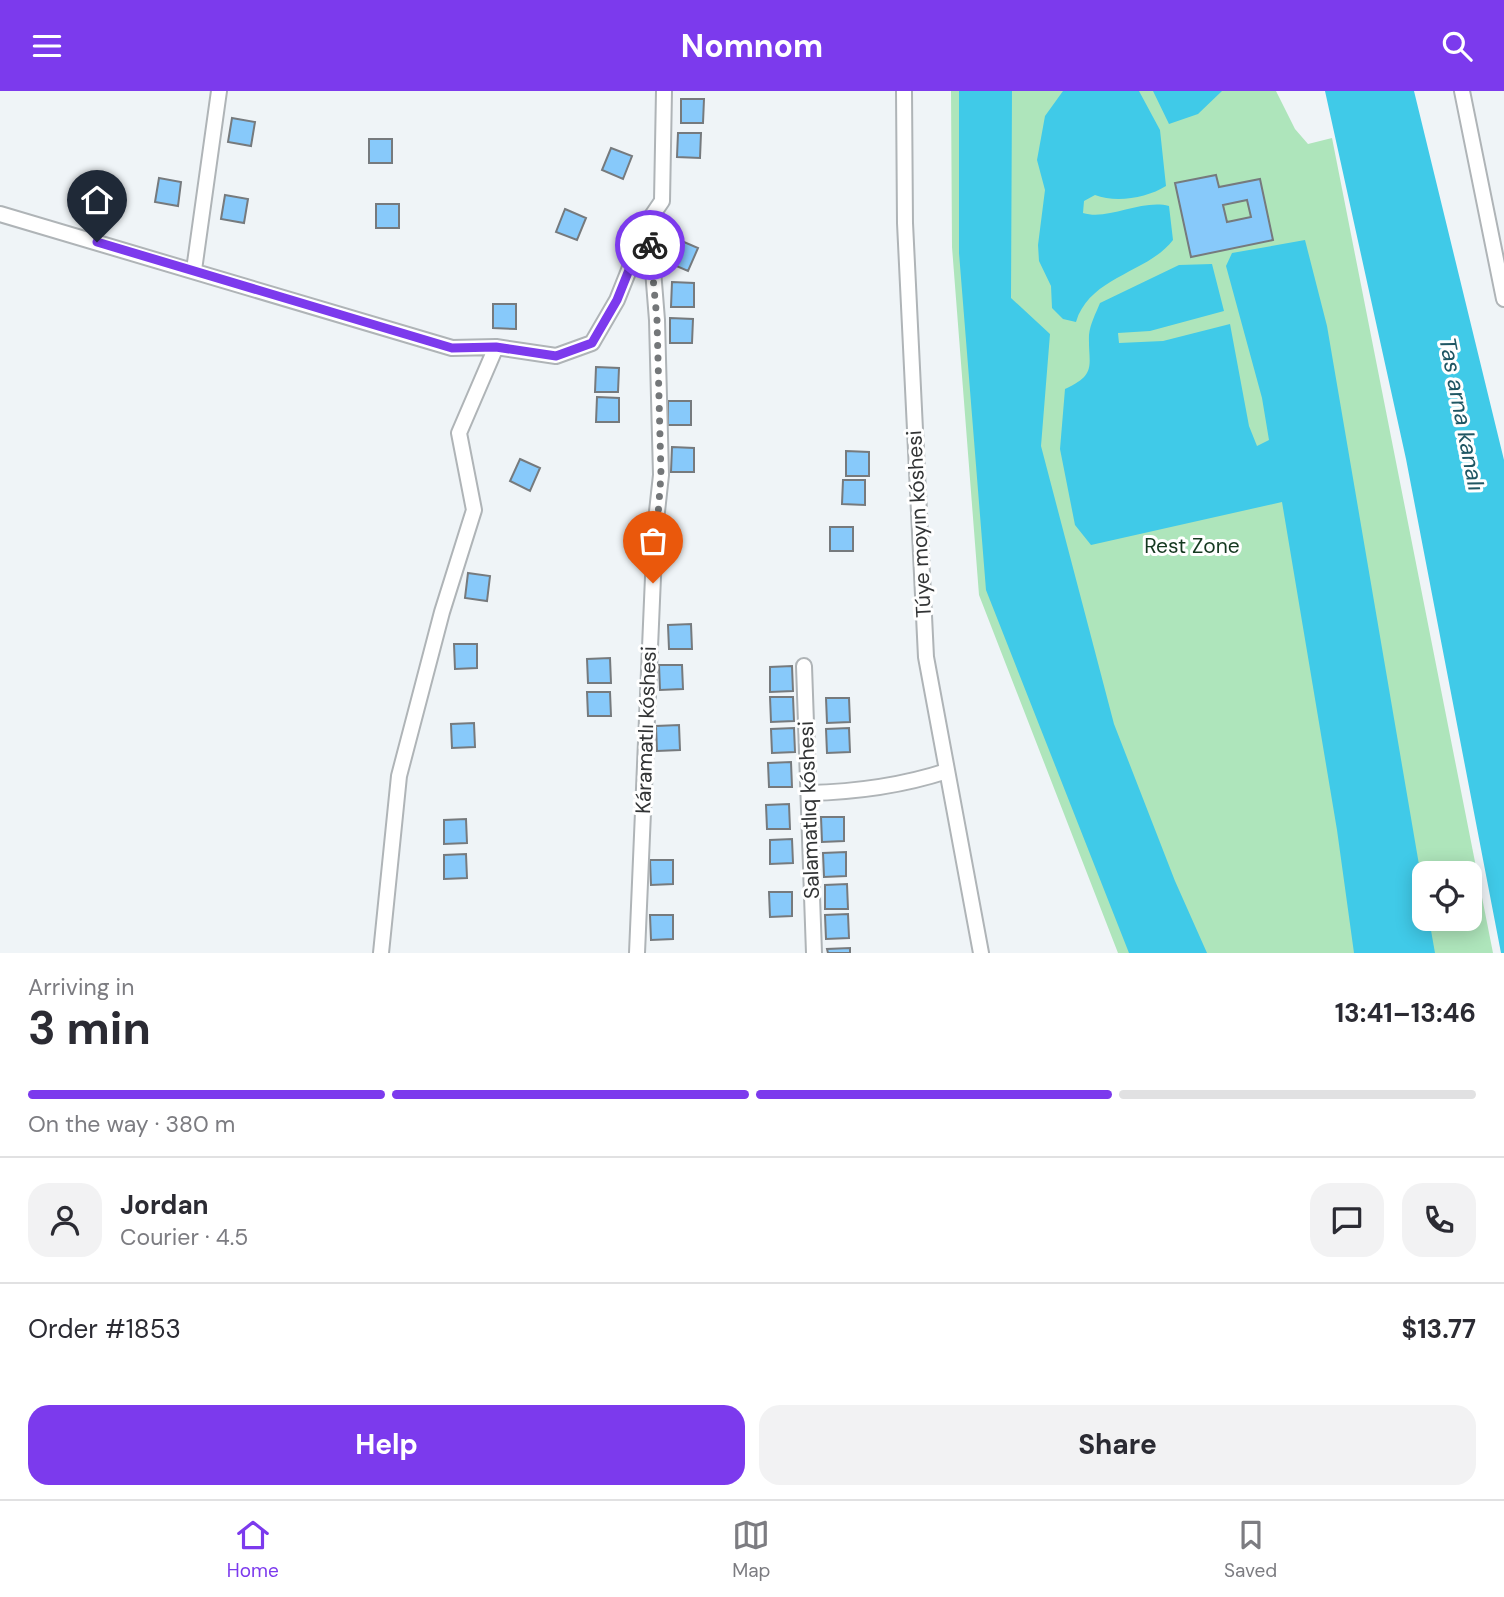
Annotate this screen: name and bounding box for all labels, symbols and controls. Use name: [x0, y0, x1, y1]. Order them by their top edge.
text: Nomnom: [681, 25, 823, 67]
icon: menu: [28, 27, 66, 65]
icon: search: [1438, 27, 1476, 65]
pin: [67, 170, 127, 242]
icon: home: [78, 181, 116, 219]
courier: [615, 210, 685, 280]
icon: bike: [631, 226, 669, 264]
water label: Tas arna kanalı: [1432, 335, 1492, 493]
street label: Túye moyın kóshesi: [900, 430, 938, 618]
pin: [623, 511, 683, 583]
icon: bag: [634, 522, 672, 560]
park label: Rest Zone: [1144, 532, 1240, 560]
street label: Káramatlı kóshesi: [629, 646, 663, 814]
street label: Salamatlıq kóshesi: [792, 720, 826, 900]
map controls: [1412, 861, 1482, 931]
button: locate: [1412, 861, 1482, 931]
text: Arriving in: [28, 972, 134, 1002]
text: 13:41–13:46: [1335, 996, 1476, 1030]
text: 3 min: [28, 998, 151, 1058]
text: On the way · 380 m: [28, 1109, 235, 1139]
button: person: [28, 1183, 102, 1257]
button: chat: [1310, 1183, 1384, 1257]
button: phone: [1402, 1183, 1476, 1257]
text: Jordan: [120, 1188, 209, 1222]
text: Courier · 4.5: [120, 1222, 248, 1252]
text: Order #1853: [28, 1312, 181, 1346]
text: $13.77: [1401, 1312, 1476, 1346]
button: Help: [28, 1405, 745, 1485]
button: Share: [759, 1405, 1476, 1485]
tab: Home: [227, 1516, 279, 1583]
tab: Map: [732, 1516, 770, 1583]
tab: Saved: [1224, 1516, 1277, 1583]

